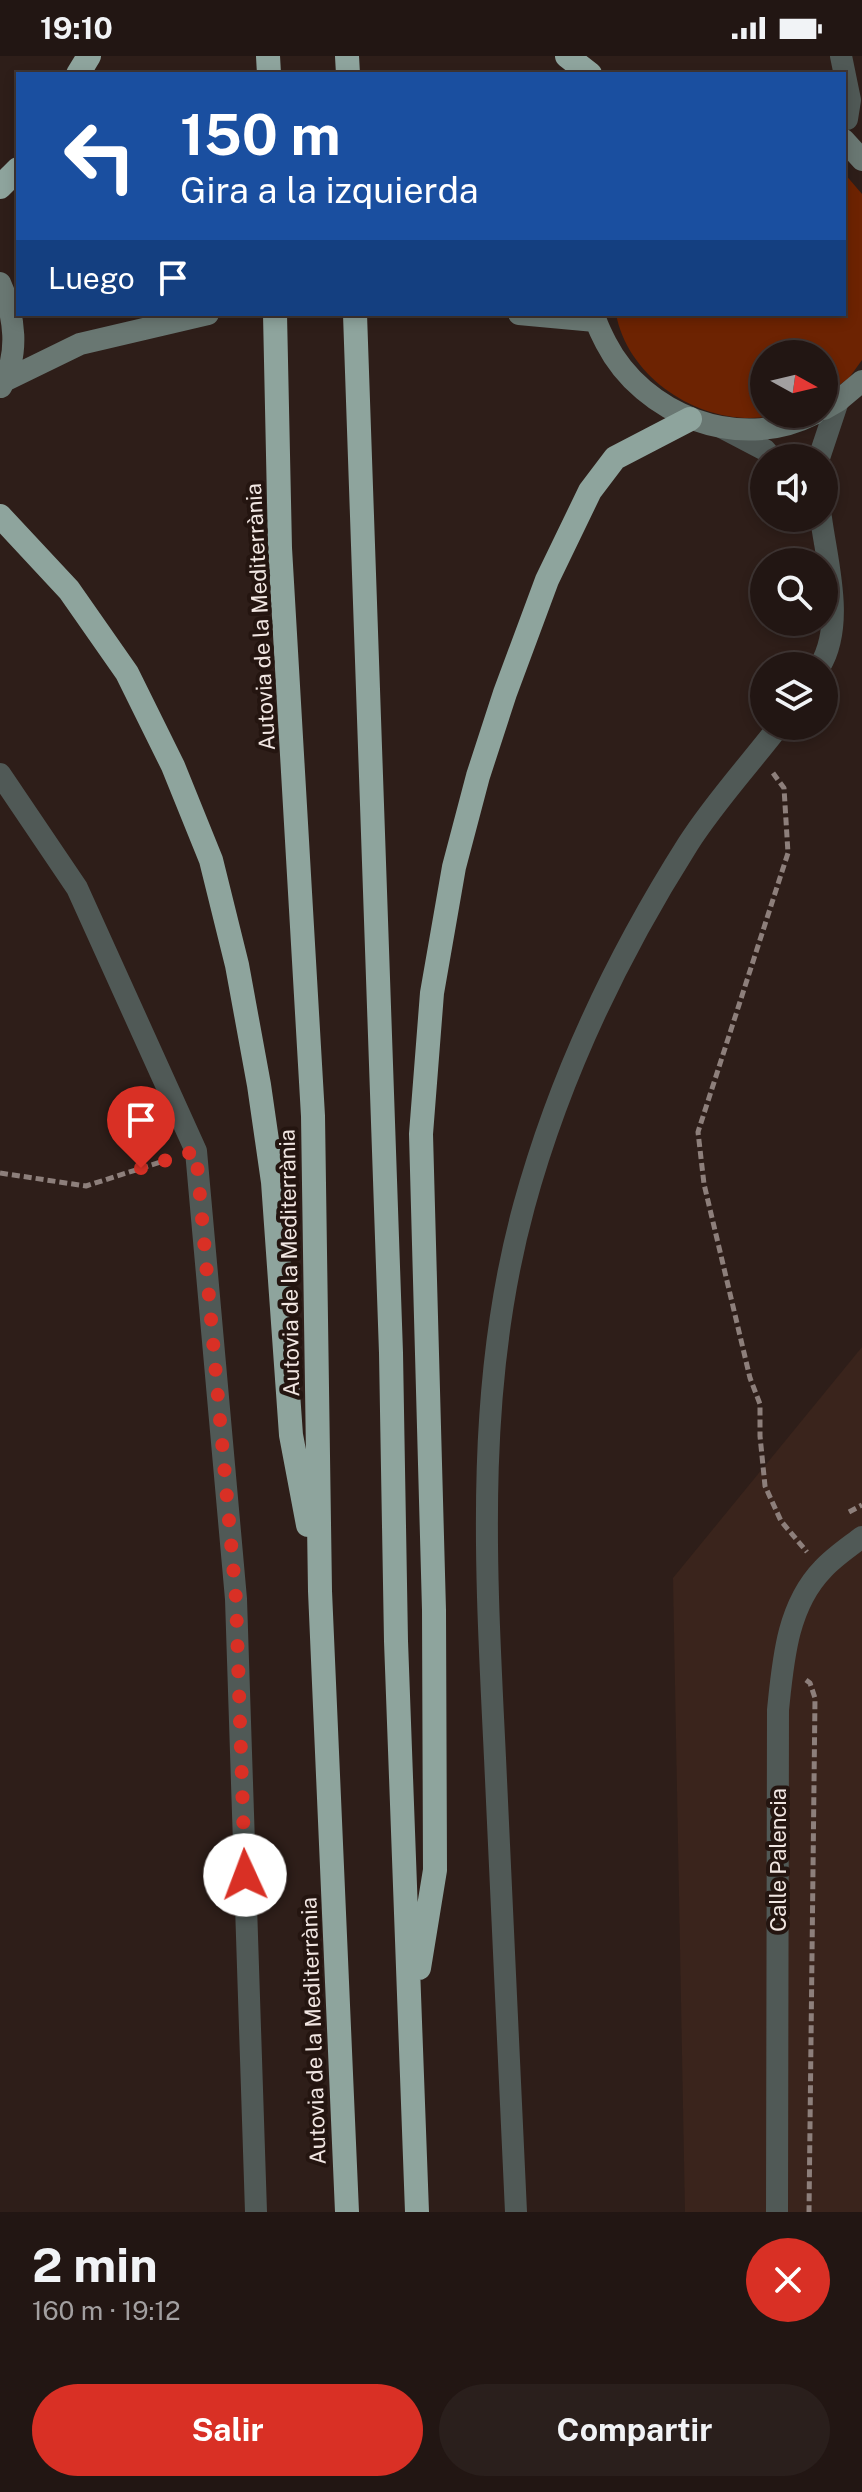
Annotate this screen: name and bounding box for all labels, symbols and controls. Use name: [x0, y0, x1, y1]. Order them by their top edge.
text: 19:10: [40, 10, 113, 46]
text: 150 m: [180, 102, 341, 168]
icon: left: [48, 104, 152, 208]
text: Gira a la izquierda: [180, 169, 479, 211]
icon: arrive: [151, 256, 195, 300]
text: Luego: [48, 260, 135, 296]
north arrow: [750, 340, 838, 428]
map controls: [750, 340, 838, 740]
button: sound: [750, 444, 838, 532]
street label: Autovia de la Mediterrània: [240, 483, 280, 751]
button: search: [750, 548, 838, 636]
button: layers: [750, 652, 838, 740]
pin: [107, 1086, 175, 1168]
icon: arrive: [119, 1098, 163, 1142]
street label: Autovia de la Mediterrània: [274, 1129, 304, 1397]
street label: Calle Palencia: [765, 1788, 791, 1932]
position arrow: [203, 1833, 287, 1917]
street label: Autovia de la Mediterrània: [295, 1897, 331, 2165]
text: 2 min: [32, 2236, 158, 2293]
button: close: [746, 2238, 830, 2322]
text: 160 m · 19:12: [32, 2295, 181, 2326]
button: Salir: [32, 2384, 423, 2476]
button: Compartir: [439, 2384, 830, 2476]

